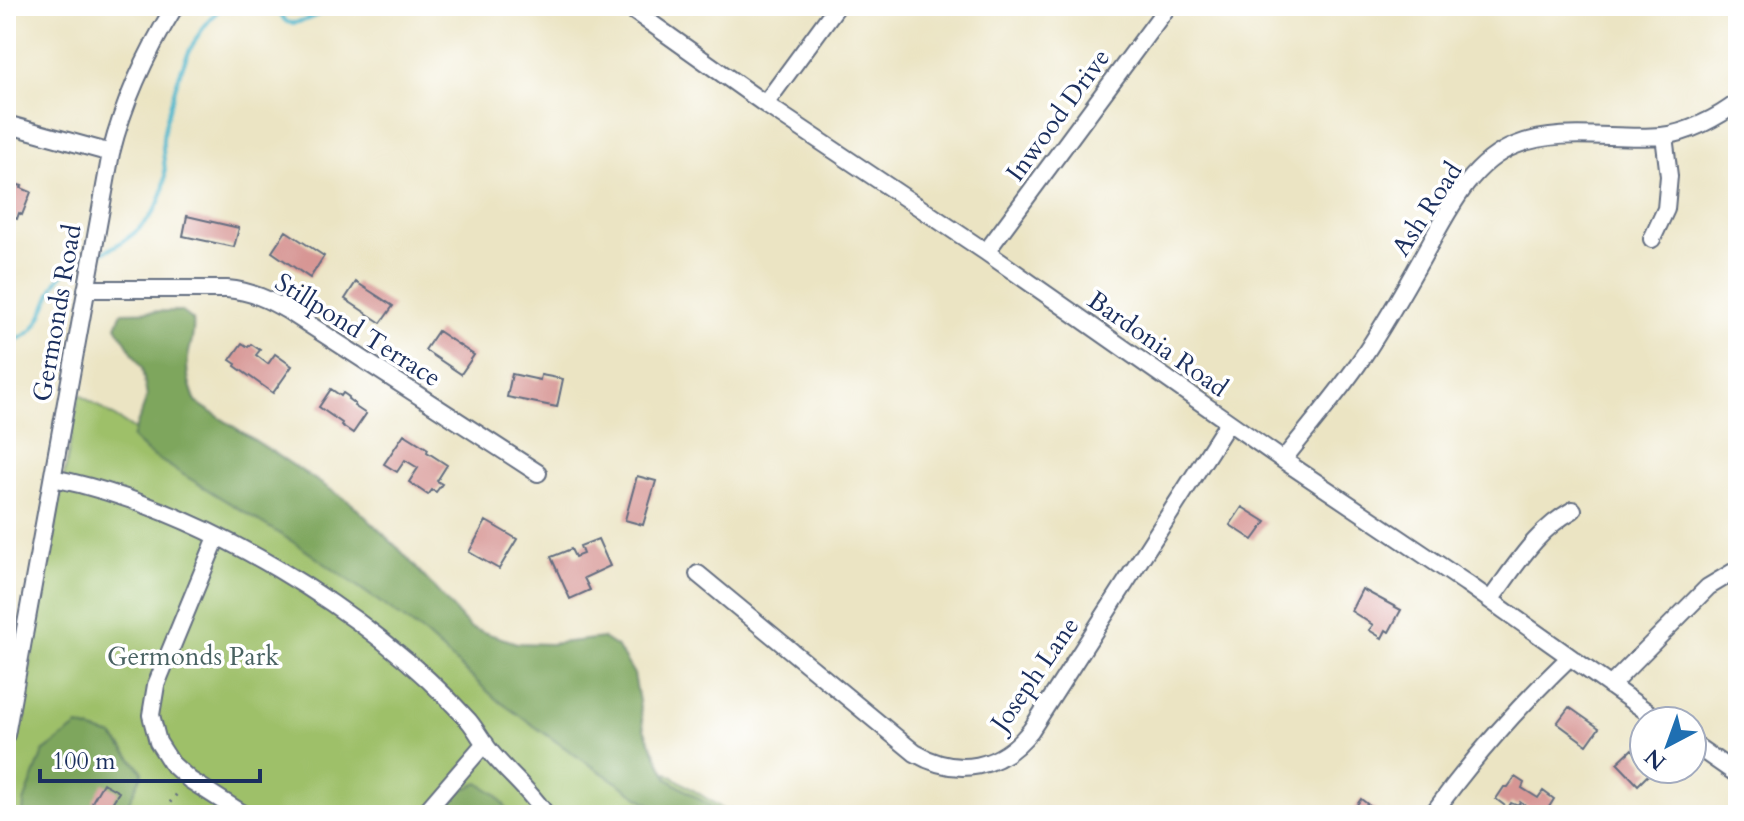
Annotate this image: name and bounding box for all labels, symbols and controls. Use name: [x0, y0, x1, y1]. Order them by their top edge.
street label: Inwood Drive: [998, 41, 1118, 189]
street label: Ash Road: [1384, 155, 1471, 263]
street label: Germonds Road: [24, 221, 90, 404]
street label: Stillpond Terrace: [268, 265, 448, 395]
street label: Bardonia Road: [1081, 283, 1235, 405]
street label: Joseph Lane: [981, 610, 1087, 741]
park label: Germonds Park: [107, 639, 279, 674]
north arrow: [1628, 705, 1708, 785]
scale bar: [40, 733, 260, 783]
text: N: [1638, 742, 1673, 777]
text: 100 m: [52, 745, 116, 778]

